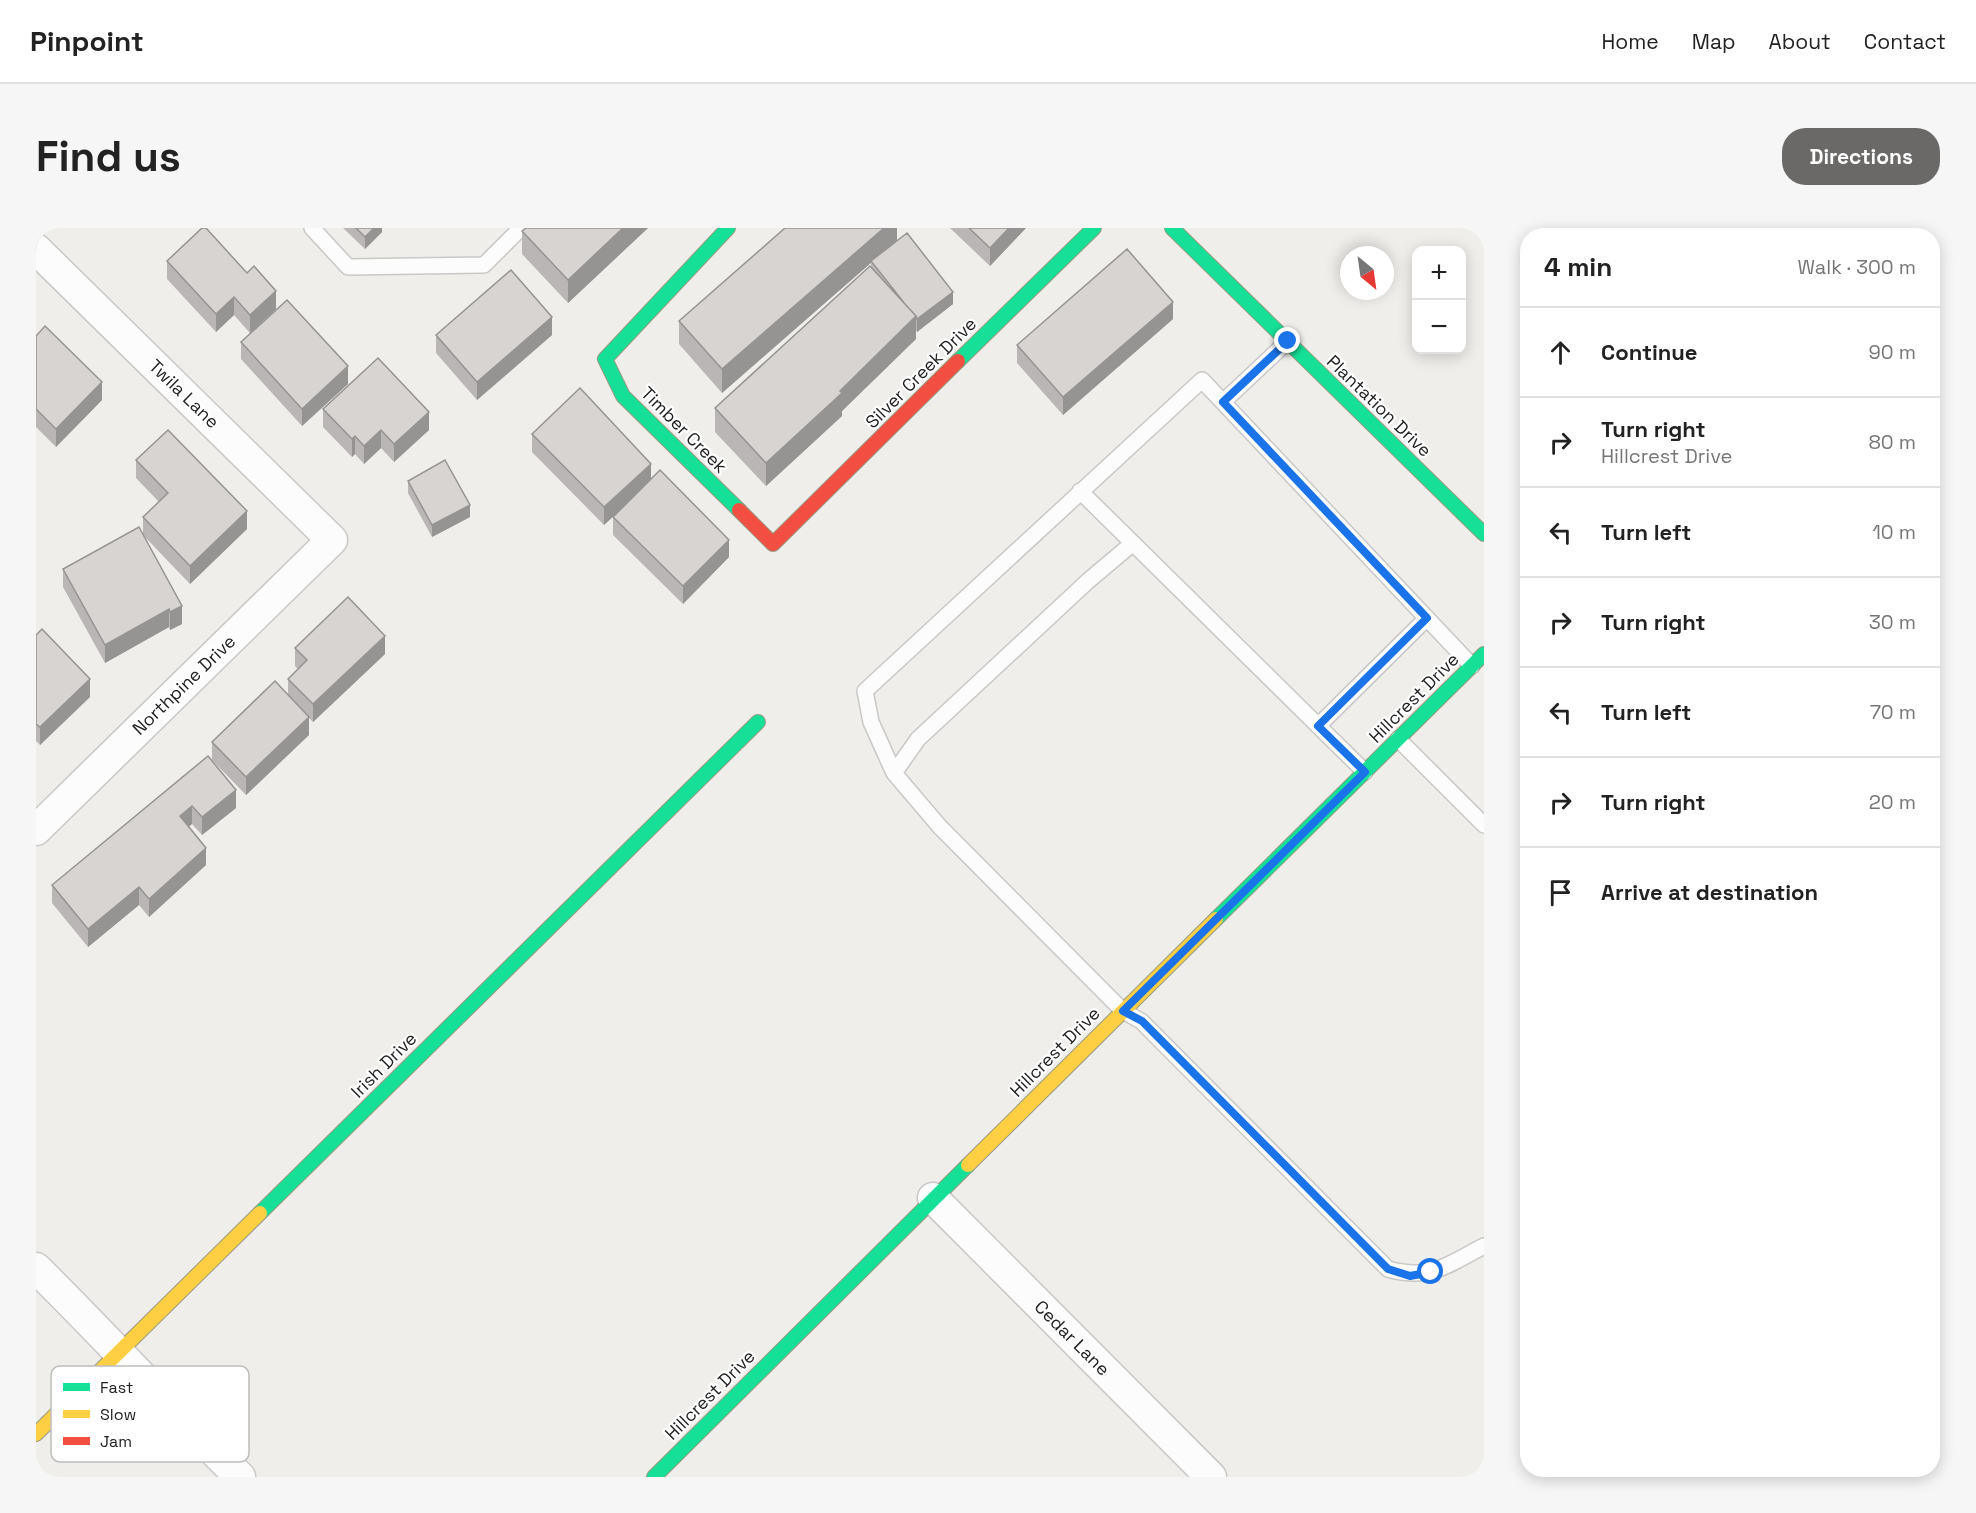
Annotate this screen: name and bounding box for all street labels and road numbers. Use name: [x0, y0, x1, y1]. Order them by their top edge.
street label: Silver Creek Drive: [860, 312, 981, 433]
street label: Plantation Drive: [1322, 350, 1437, 461]
street label: Twila Lane: [144, 354, 224, 433]
street label: Timber Creek: [636, 382, 733, 478]
street label: Northpine Drive: [127, 630, 240, 740]
street label: Hillcrest Drive: [1364, 648, 1464, 748]
street label: Hillcrest Drive: [1005, 1002, 1105, 1102]
street label: Irish Drive: [346, 1027, 421, 1102]
street label: Cedar Lane: [1030, 1295, 1115, 1380]
street label: Hillcrest Drive: [660, 1345, 760, 1445]

